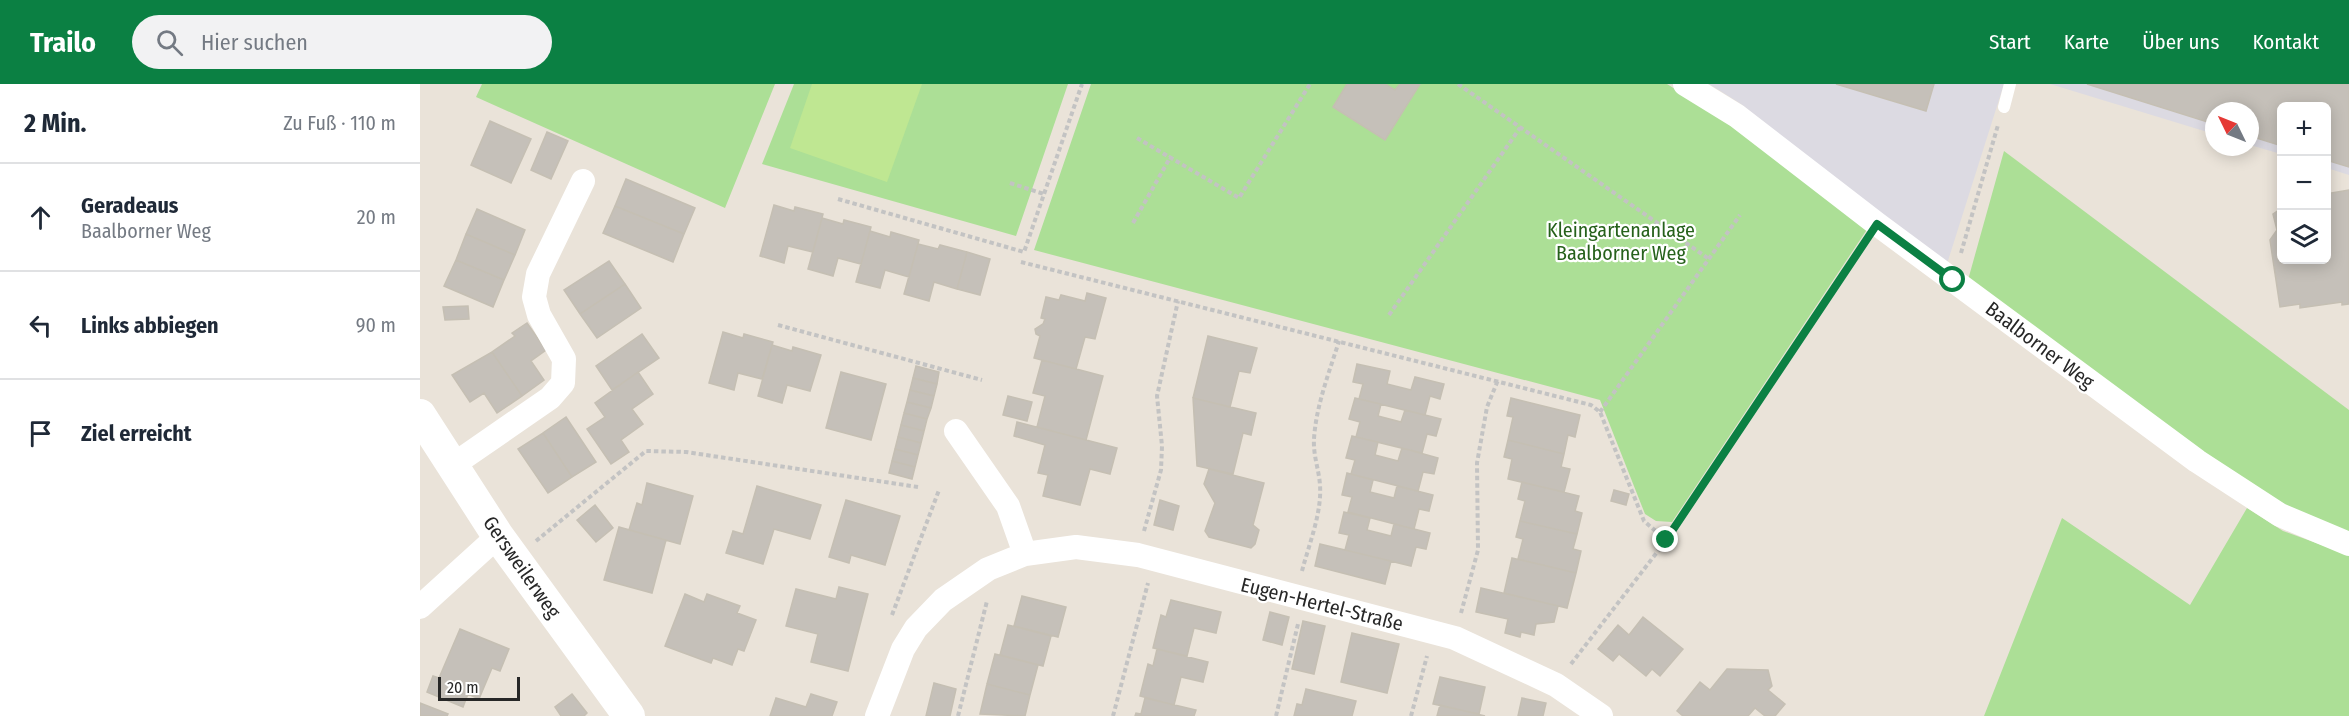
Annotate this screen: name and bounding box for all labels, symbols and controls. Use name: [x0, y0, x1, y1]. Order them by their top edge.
search box: [132, 15, 552, 69]
text: Trailo: [30, 26, 96, 59]
icon: search: [153, 26, 186, 59]
text: Hier suchen: [201, 29, 308, 56]
text: Start: [1989, 29, 2031, 55]
text: Karte: [2064, 29, 2109, 55]
text: Über uns: [2142, 29, 2219, 55]
text: Kontakt: [2252, 29, 2319, 55]
north arrow: [2205, 102, 2259, 156]
map controls: [2277, 102, 2331, 264]
button: +: [2277, 102, 2331, 156]
text: 2 Min.: [24, 108, 86, 139]
text: Zu Fuß · 110 m: [283, 111, 396, 135]
button: −: [2277, 156, 2331, 210]
text: Geradeaus: [81, 192, 178, 219]
icon: ahead: [24, 201, 57, 234]
text: 20 m: [357, 205, 396, 229]
button: layers: [2277, 210, 2331, 264]
park label: Kleingartenanlage Baalborner Weg: [1547, 218, 1695, 265]
text: Baalborner Weg: [81, 219, 211, 243]
route start: [1939, 266, 1965, 292]
street label: Baalborner Weg: [1981, 296, 2100, 394]
icon: left: [24, 309, 57, 342]
text: Links abbiegen: [81, 312, 219, 339]
text: 90 m: [356, 313, 396, 337]
icon: arrive: [24, 417, 57, 450]
text: Ziel erreicht: [81, 420, 192, 447]
street label: Gersweilerweg: [478, 511, 566, 623]
route end: [1652, 526, 1678, 552]
street label: Eugen-Hertel-Straße: [1238, 572, 1406, 636]
scale bar: [438, 674, 520, 702]
text: 20 m: [447, 678, 478, 697]

